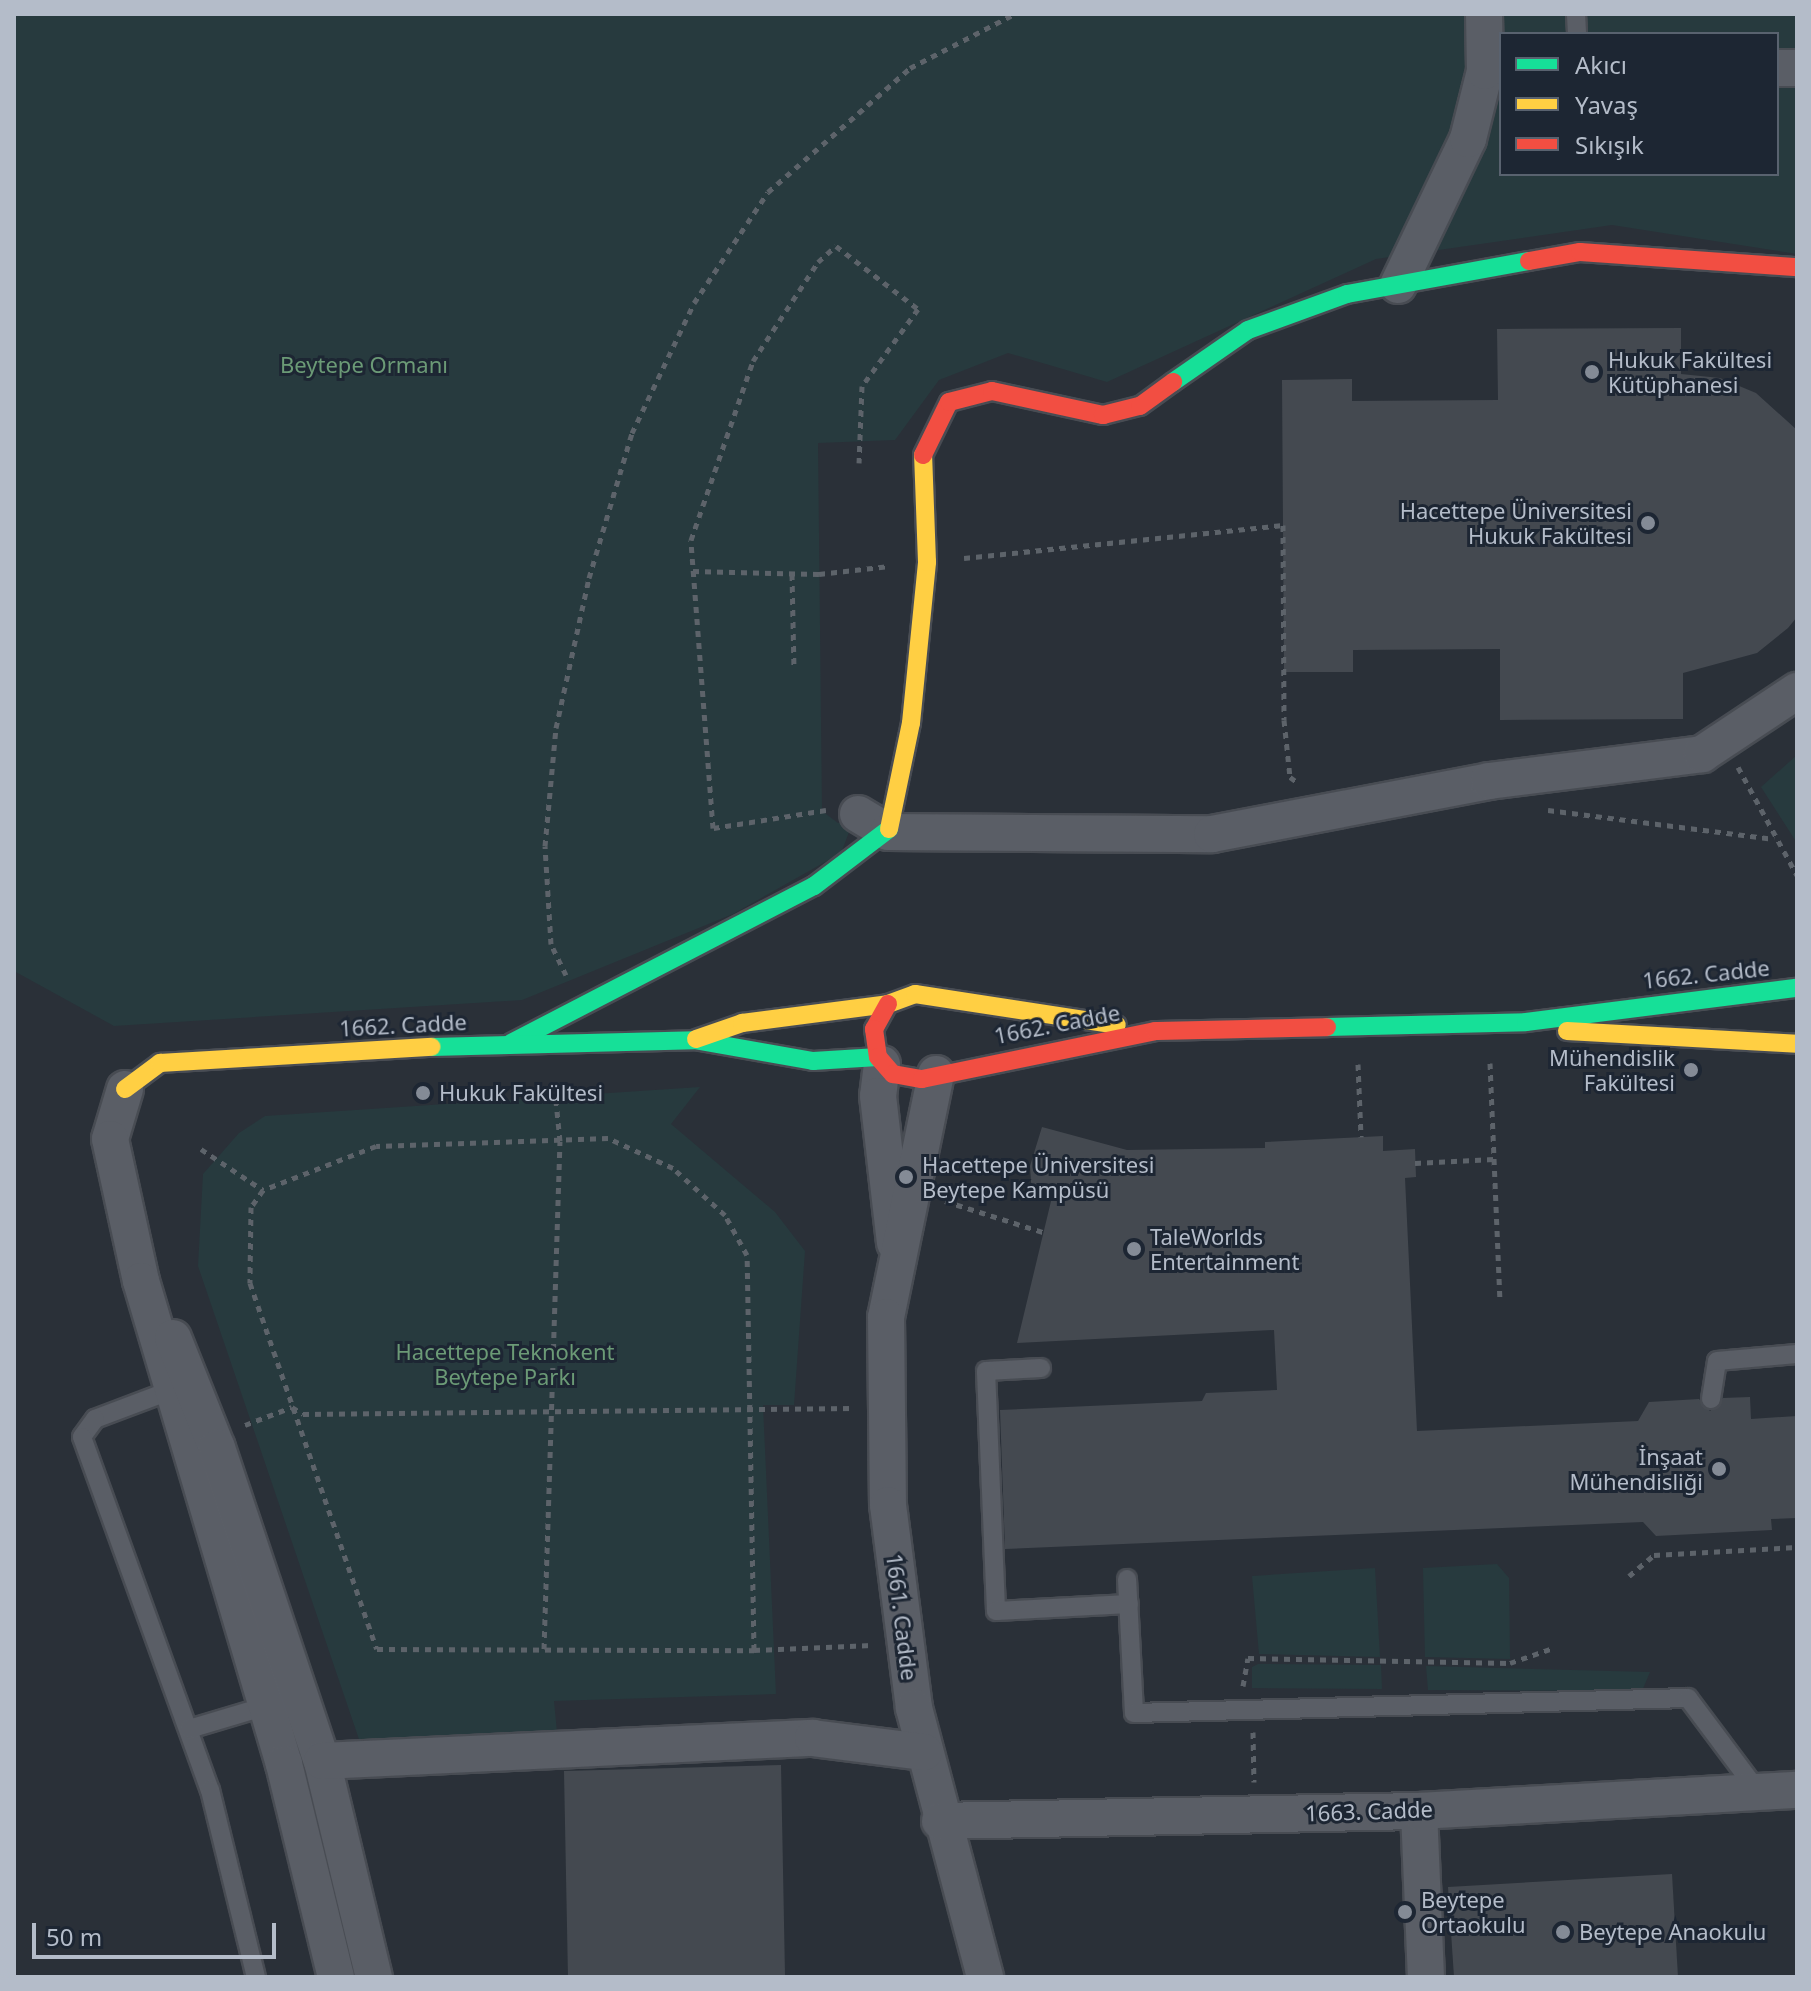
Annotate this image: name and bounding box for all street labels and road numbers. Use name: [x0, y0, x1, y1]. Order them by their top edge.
street label: 1662. Cadde: [1641, 954, 1771, 994]
street label: 1662. Cadde: [992, 999, 1122, 1049]
street label: 1662. Cadde: [339, 1008, 467, 1042]
street label: 1661. Cadde: [881, 1552, 923, 1682]
street label: 1663. Cadde: [1305, 1796, 1433, 1826]

